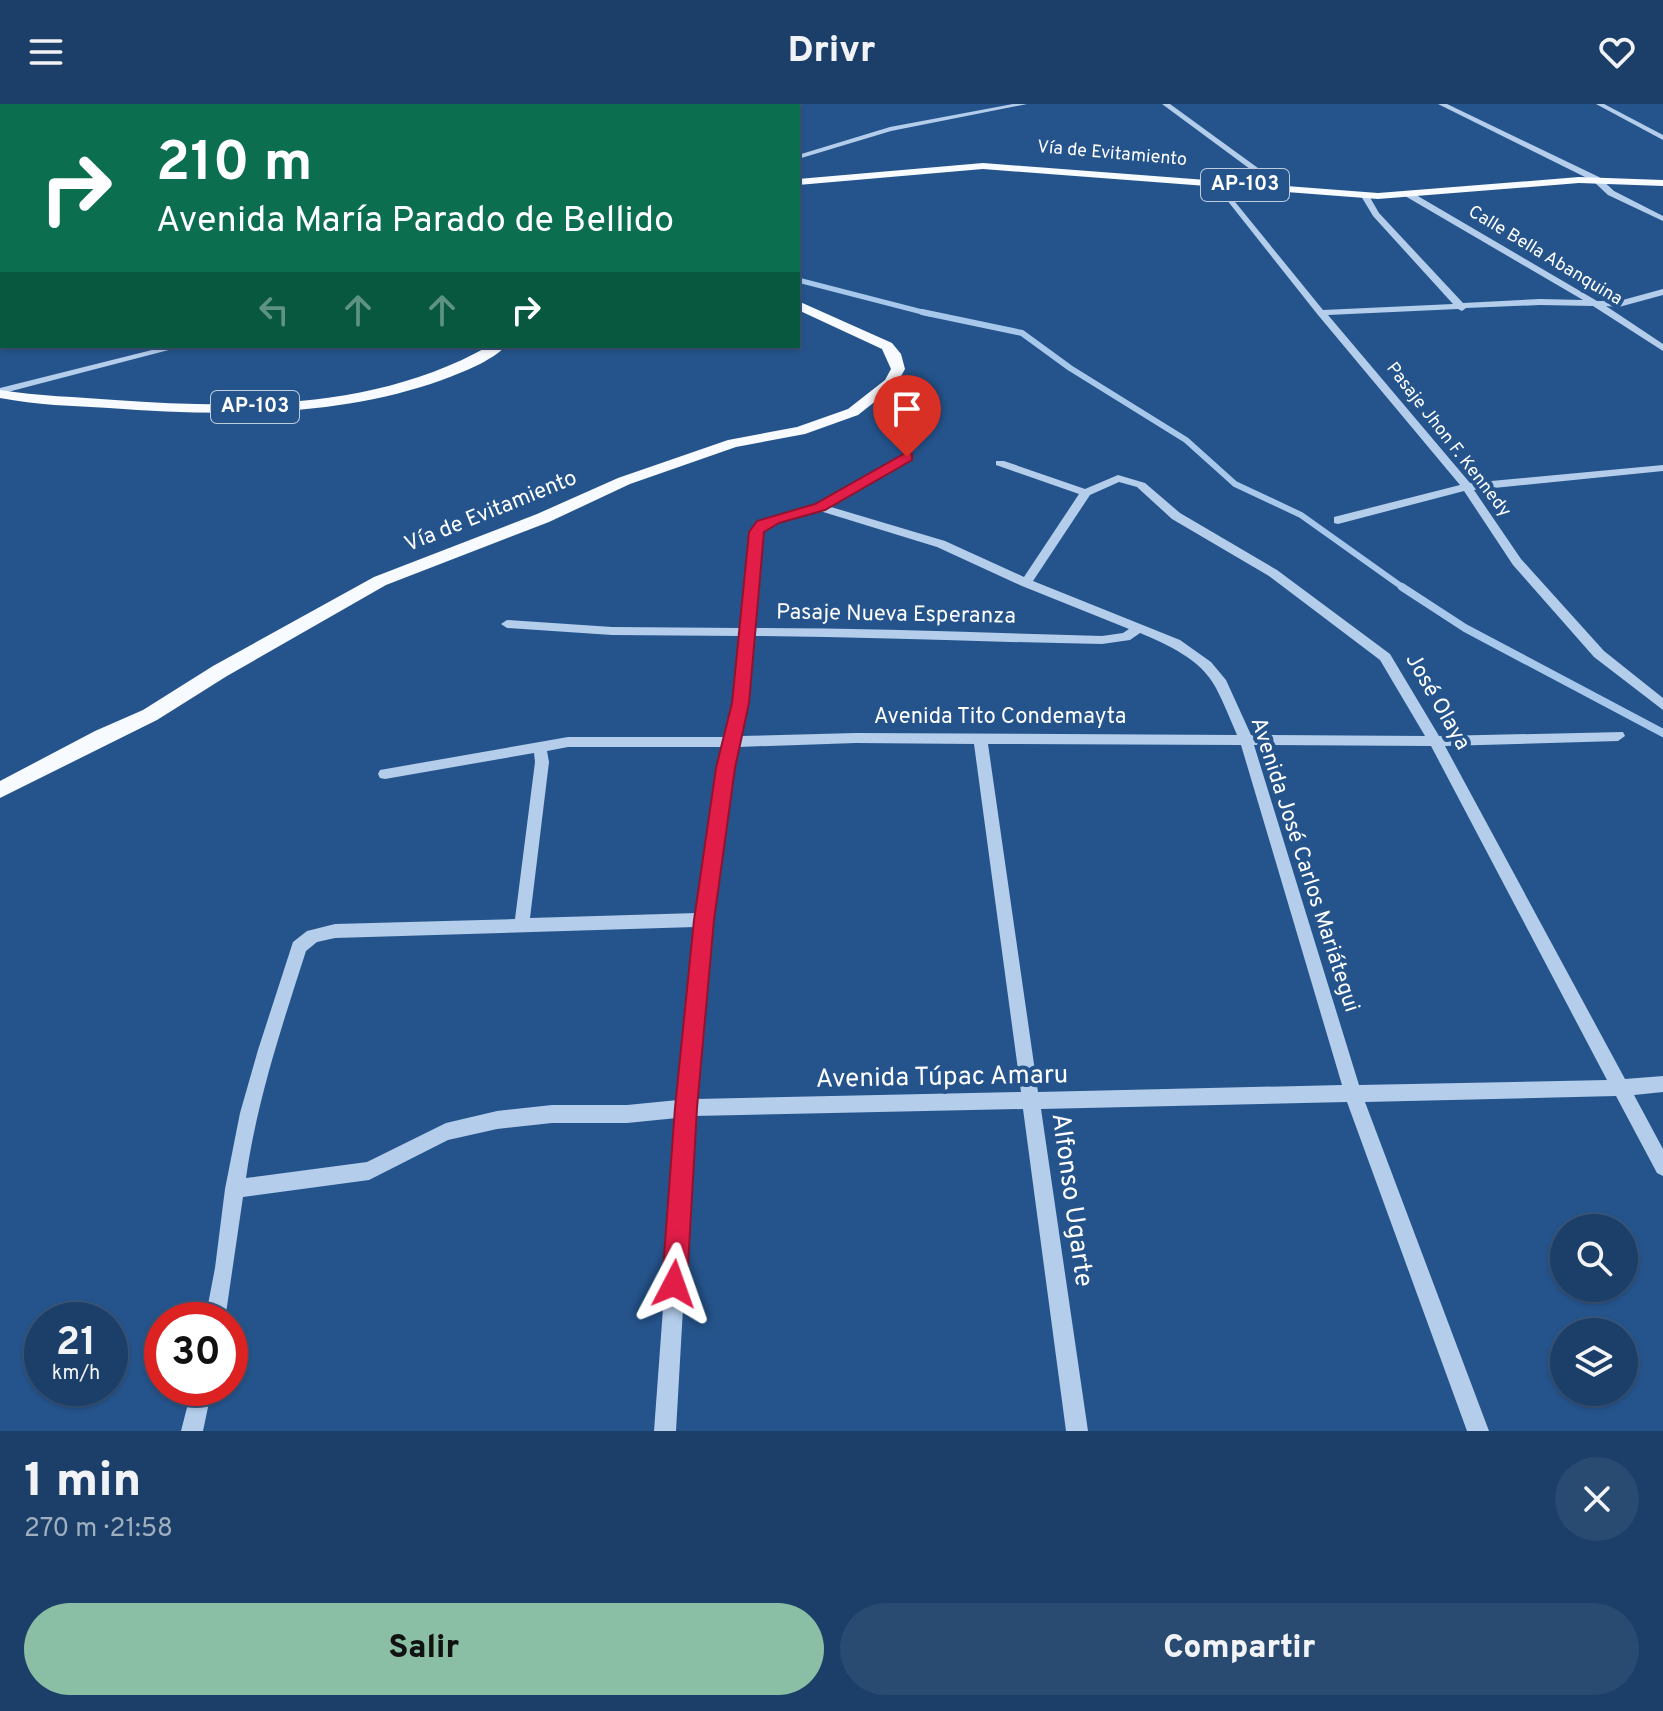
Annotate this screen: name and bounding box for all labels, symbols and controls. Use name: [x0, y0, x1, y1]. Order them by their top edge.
text: Drivr: [788, 29, 875, 75]
icon: menu: [24, 30, 68, 74]
icon: heart: [1595, 30, 1639, 74]
text: 210 m: [156, 130, 313, 200]
icon: right: [24, 136, 128, 240]
street label: Vía de Evitamiento: [1036, 136, 1188, 172]
road number: AP-103: [1201, 169, 1289, 201]
text: Avenida María Parado de Bellido: [156, 199, 674, 245]
street label: Calle Bella Abanquina: [1464, 201, 1626, 311]
icon: left: [252, 288, 296, 332]
icon: ahead: [336, 288, 380, 332]
icon: ahead: [420, 288, 464, 332]
icon: right: [504, 288, 548, 332]
street label: Pasaje Jhon F. Kennedy: [1380, 358, 1516, 522]
pin: [873, 375, 941, 457]
icon: arrive: [885, 387, 929, 431]
road number: AP-103: [211, 391, 299, 423]
street label: Vía de Evitamiento: [401, 465, 581, 559]
street label: Pasaje Nueva Esperanza: [776, 599, 1016, 631]
street label: José Olaya: [1398, 649, 1476, 755]
street label: Avenida Tito Condemayta: [874, 704, 1126, 731]
street label: Avenida José Carlos Mariátegui: [1244, 714, 1364, 1016]
street label: Avenida Túpac Amaru: [815, 1059, 1069, 1097]
street label: Alfonso Ugarte: [1042, 1111, 1100, 1289]
map controls: [1550, 1214, 1638, 1406]
button: search: [1550, 1214, 1638, 1302]
position arrow: [632, 1242, 716, 1326]
speed limit sign: 30: [144, 1302, 248, 1406]
button: layers: [1550, 1318, 1638, 1406]
text: 21: [56, 1319, 96, 1369]
text: km/h: [52, 1361, 100, 1387]
text: 1 min: [24, 1453, 141, 1513]
button: close: [1555, 1457, 1639, 1541]
text: 270 m · 21:58: [24, 1513, 173, 1546]
button: Salir: [24, 1603, 824, 1695]
button: Compartir: [840, 1603, 1639, 1695]

